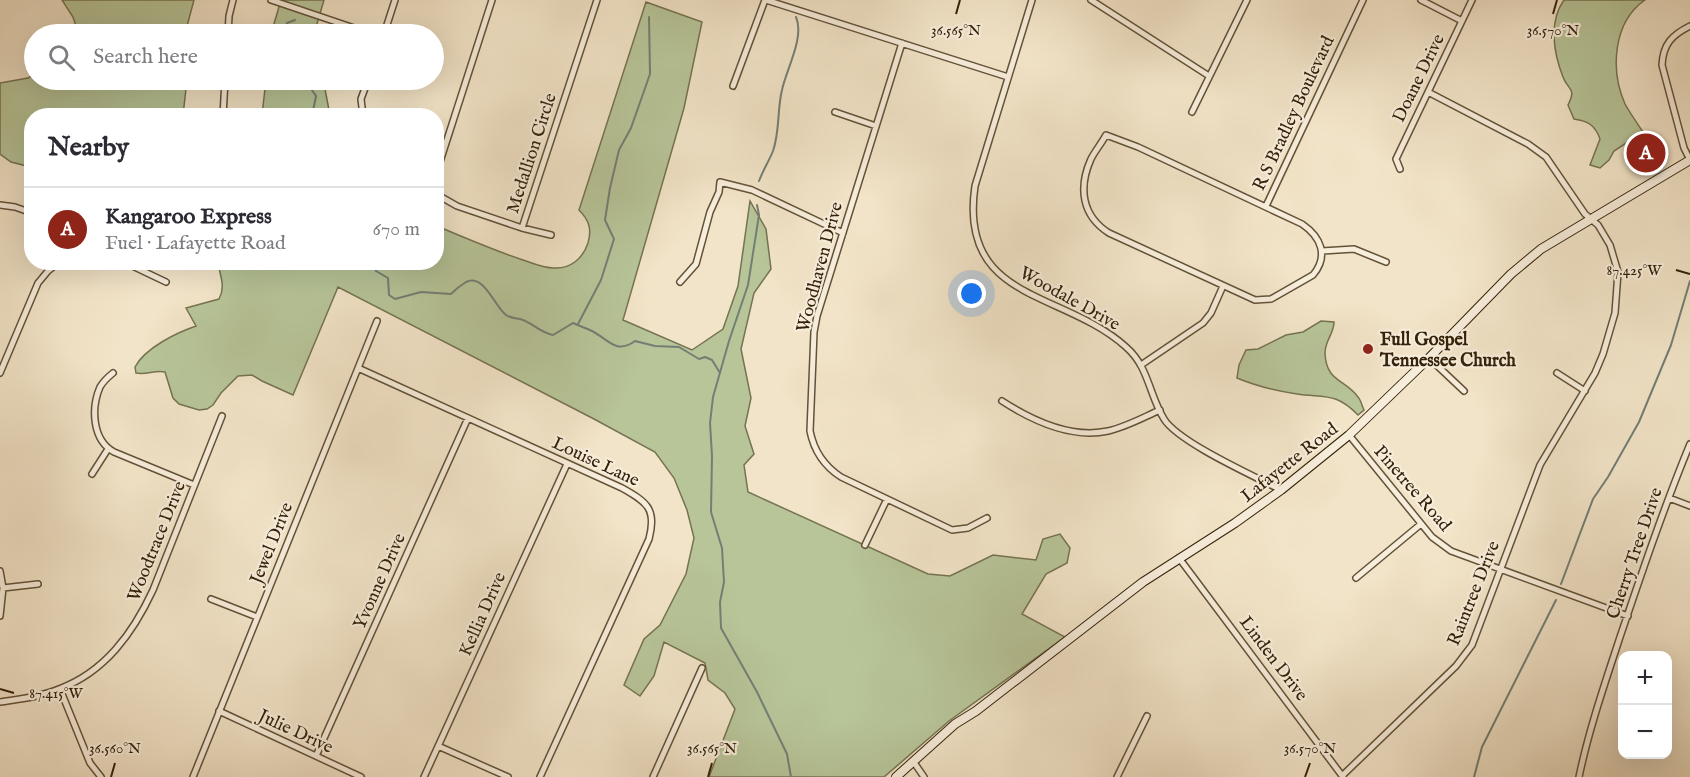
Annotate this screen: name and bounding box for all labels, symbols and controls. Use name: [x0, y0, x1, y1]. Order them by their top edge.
text: 36.565°N: [931, 21, 981, 40]
text: 36.570°N: [1527, 21, 1579, 40]
search box: [24, 24, 444, 90]
street label: Doane Drive: [1388, 31, 1451, 127]
street label: R S Bradley Boulevard: [1248, 32, 1341, 195]
icon: search: [45, 41, 78, 74]
text: Search here: [93, 43, 198, 71]
street label: Medallion Circle: [502, 90, 563, 217]
pin: A: [1626, 130, 1666, 176]
text: Nearby: [48, 131, 129, 164]
street label: Woodhaven Drive: [792, 200, 849, 335]
text: Kangaroo Express: [105, 203, 272, 231]
text: A: [61, 217, 74, 242]
text: 670 m: [373, 217, 420, 242]
text: Fuel · Lafayette Road: [105, 231, 286, 256]
text: 87.425°W: [1606, 261, 1662, 280]
street label: Woodale Drive: [1015, 262, 1124, 337]
your location: [957, 279, 986, 308]
place label: Full Gospel Tennessee Church: [1379, 329, 1516, 373]
marker: Full Gospel Tennessee Church: [1361, 342, 1375, 356]
street label: Lafayette Road: [1237, 418, 1343, 508]
street label: Louise Lane: [548, 432, 643, 493]
street label: Pinetree Road: [1368, 441, 1456, 537]
street label: Woodtrace Drive: [123, 478, 192, 605]
street label: Cherry Tree Drive: [1602, 485, 1669, 622]
street label: Jewel Drive: [245, 499, 299, 590]
street label: Yvonne Drive: [349, 530, 412, 633]
street label: Raintree Drive: [1443, 538, 1506, 649]
street label: Kellia Drive: [455, 569, 512, 660]
street label: Linden Drive: [1233, 612, 1312, 706]
map controls: [1618, 651, 1672, 759]
button: +: [1618, 651, 1672, 705]
text: 87.415°W: [29, 684, 84, 703]
street label: Julie Drive: [252, 704, 336, 760]
button: −: [1618, 705, 1672, 759]
text: 36.560°N: [89, 739, 141, 758]
text: 36.565°N: [687, 739, 737, 758]
text: 36.570°N: [1284, 739, 1336, 758]

